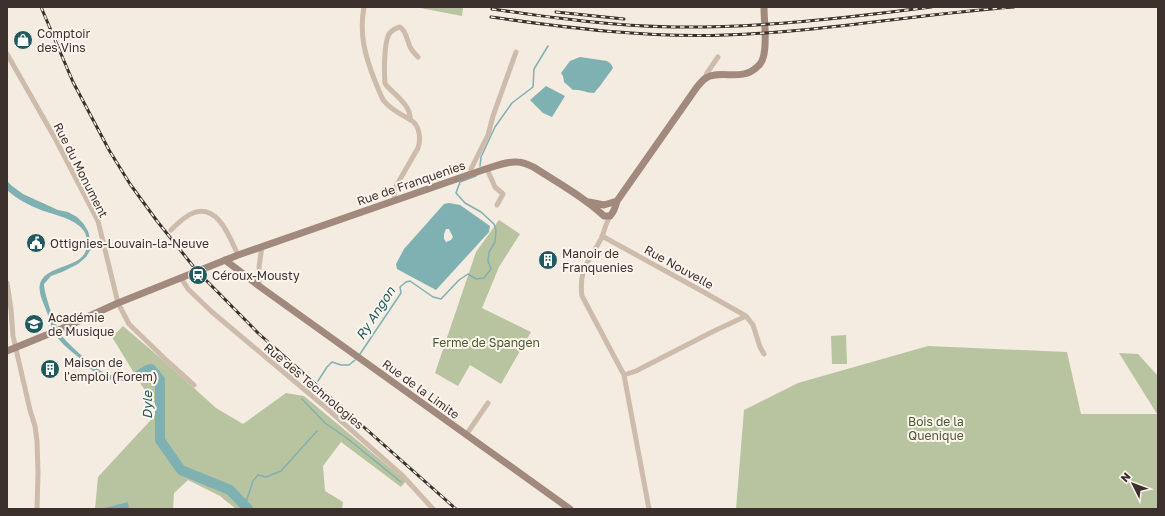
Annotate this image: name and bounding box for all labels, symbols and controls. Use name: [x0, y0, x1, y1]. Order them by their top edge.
place label: Comptoir des Vins: [37, 26, 91, 55]
shop icon: Comptoir des Vins: [12, 29, 34, 51]
street label: Rue du Monument: [51, 120, 112, 220]
street label: Rue de Franquenies: [355, 157, 467, 209]
public building icon: Ottignies-Louvain-la-Neuve: [25, 232, 47, 254]
place label: Ottignies-Louvain-la-Neuve: [50, 236, 209, 251]
street label: Rue Nouvelle: [642, 242, 716, 292]
place label: Manoir de Franquenies: [562, 246, 633, 275]
building icon: Manoir de Franquenies: [537, 249, 559, 271]
station icon: Céroux-Mousty: [187, 264, 209, 286]
place label: Céroux-Mousty: [212, 268, 300, 283]
water label: Ry Angon: [352, 283, 399, 342]
place label: Académie de Musique: [48, 310, 114, 339]
school or university icon: Académie de Musique: [23, 313, 45, 335]
park label: Ferme de Spangen: [432, 335, 540, 350]
street label: Rue des Technologies: [261, 340, 367, 432]
place label: Maison de l'emploi (Forem): [64, 355, 157, 384]
street label: Rue de la Limite: [379, 356, 463, 422]
building icon: Maison de l'emploi (Forem): [39, 358, 61, 380]
water label: Dyle: [139, 390, 155, 419]
park label: Bois de la Quenique: [908, 414, 964, 443]
north arrow: [1113, 464, 1153, 504]
text: N: [1118, 470, 1133, 484]

